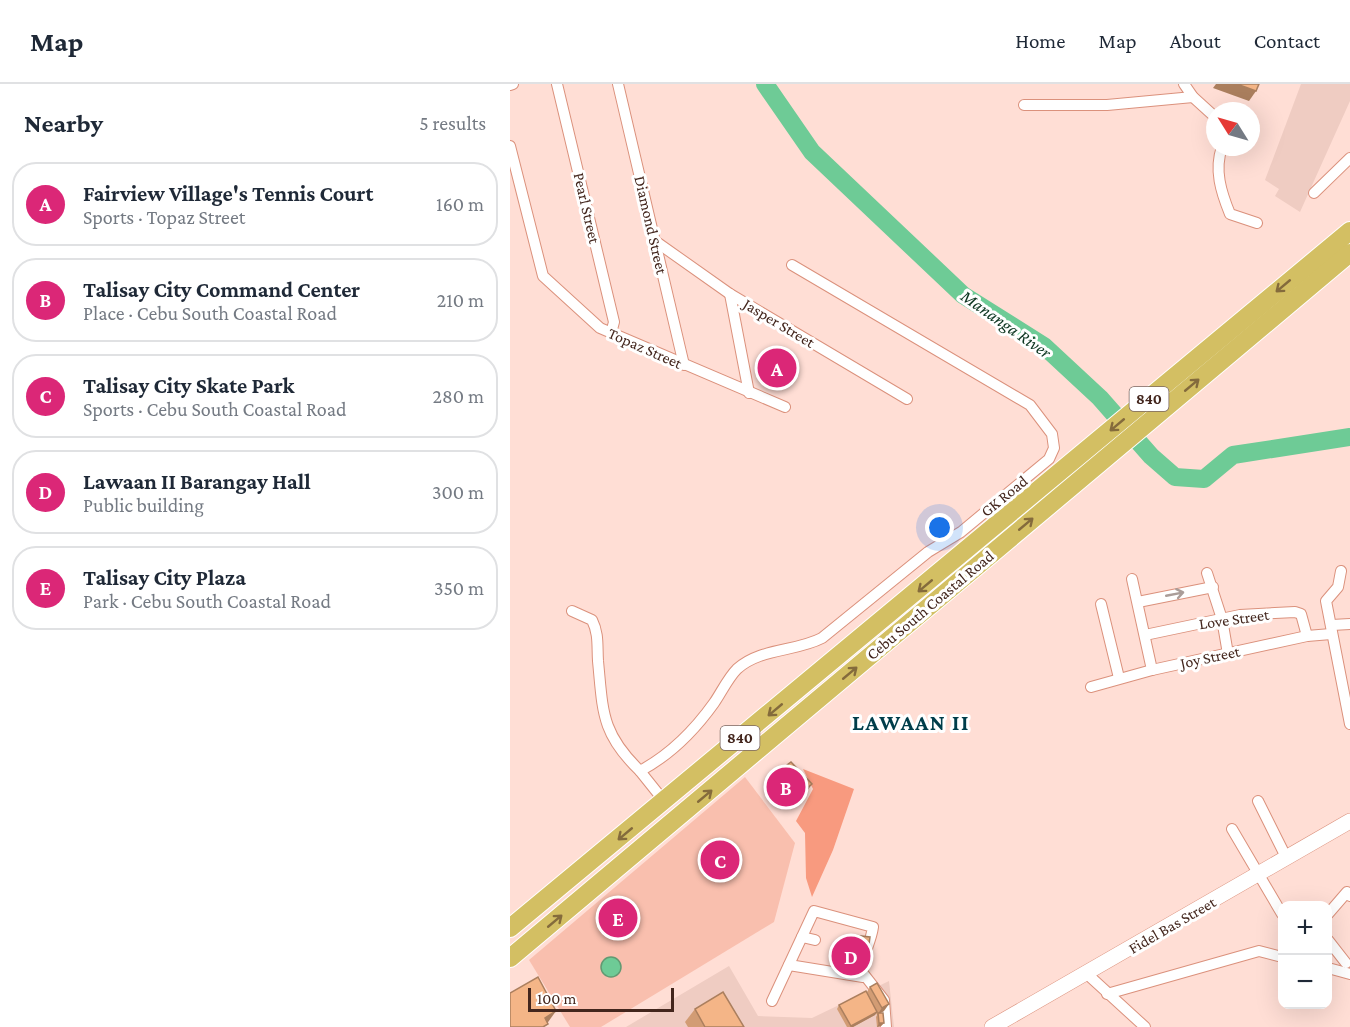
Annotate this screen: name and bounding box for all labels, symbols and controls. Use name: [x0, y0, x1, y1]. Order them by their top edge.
text: Map: [30, 26, 83, 57]
text: Home: [1015, 29, 1065, 53]
text: Map: [1098, 29, 1137, 53]
text: About: [1170, 29, 1221, 53]
text: Contact: [1254, 29, 1320, 53]
north arrow: [1206, 102, 1260, 156]
text: Nearby: [24, 109, 103, 138]
text: 5 results: [419, 112, 486, 134]
street label: Pearl Street: [571, 171, 604, 246]
street label: Diamond Street: [631, 174, 671, 277]
text: Fairview Village's Tennis Court: [83, 181, 373, 206]
text: A: [40, 193, 51, 215]
text: 160 m: [436, 193, 484, 215]
text: Sports · Topaz Street: [83, 206, 245, 228]
text: Talisay City Command Center: [83, 277, 360, 302]
one-way arrow: [1275, 280, 1291, 293]
water label: Mananga River: [956, 285, 1055, 363]
text: B: [40, 289, 51, 311]
text: 210 m: [437, 289, 484, 311]
street label: Jasper Street: [738, 294, 818, 352]
text: Place · Cebu South Coastal Road: [83, 302, 337, 324]
street label: Topaz Street: [605, 324, 685, 373]
pin: A: [758, 346, 796, 390]
text: Talisay City Skate Park: [83, 373, 295, 398]
one-way arrow: [1184, 378, 1199, 392]
text: C: [39, 385, 52, 407]
text: 280 m: [433, 385, 484, 407]
road number: 840: [1130, 387, 1168, 411]
text: Sports · Cebu South Coastal Road: [83, 398, 347, 420]
one-way arrow: [1110, 418, 1125, 432]
text: Lawaan II Barangay Hall: [83, 469, 311, 494]
street label: GK Road: [977, 472, 1031, 520]
text: D: [39, 481, 52, 503]
text: 300 m: [432, 481, 484, 503]
text: Public building: [83, 494, 204, 516]
your location: [925, 513, 954, 542]
one-way arrow: [1018, 517, 1034, 530]
street label: Cebu South Coastal Road: [863, 547, 997, 663]
text: Talisay City Plaza: [83, 565, 246, 590]
text: E: [40, 577, 51, 599]
text: 350 m: [434, 577, 484, 599]
one-way arrow: [917, 579, 933, 592]
one-way arrow: [1165, 588, 1185, 599]
text: Park · Cebu South Coastal Road: [83, 590, 331, 612]
street label: Love Street: [1198, 606, 1271, 632]
street label: Joy Street: [1177, 642, 1242, 673]
one-way arrow: [842, 667, 858, 680]
one-way arrow: [767, 703, 783, 716]
district label: LAWAAN II: [852, 710, 970, 735]
road number: 840: [720, 726, 760, 750]
pin: B: [766, 764, 806, 810]
one-way arrow: [697, 789, 712, 803]
one-way arrow: [617, 827, 633, 840]
pin: C: [700, 838, 740, 882]
street label: Fidel Bas Street: [1126, 893, 1219, 957]
pin: E: [598, 896, 638, 940]
map controls: [1278, 901, 1332, 1009]
button: +: [1278, 901, 1332, 955]
one-way arrow: [547, 914, 563, 927]
pin: D: [832, 934, 870, 978]
button: −: [1278, 955, 1332, 1009]
scale bar: [528, 985, 674, 1012]
text: 100 m: [537, 990, 576, 1007]

